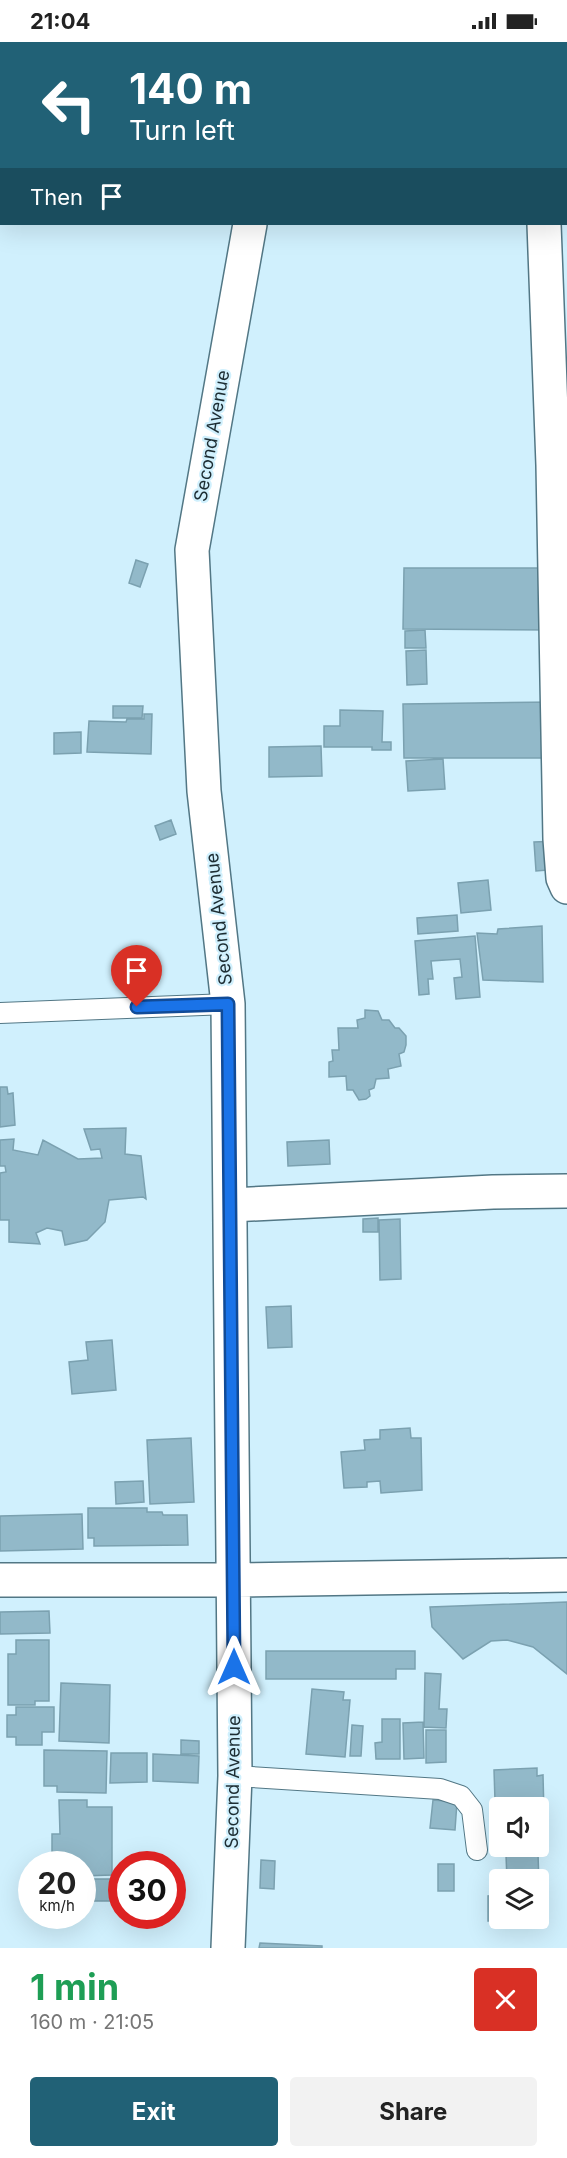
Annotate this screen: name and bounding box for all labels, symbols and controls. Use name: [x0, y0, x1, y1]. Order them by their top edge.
text: 21:04: [30, 8, 90, 34]
text: 140 m: [129, 63, 252, 114]
icon: left: [30, 66, 108, 144]
text: Turn left: [129, 114, 235, 147]
icon: arrive: [95, 180, 128, 213]
text: Then: [30, 184, 83, 210]
street label: Second Avenue: [190, 369, 233, 503]
street label: Second Avenue: [201, 852, 236, 986]
pin: [111, 945, 162, 1007]
icon: arrive: [120, 954, 153, 987]
position arrow: [202, 1635, 266, 1699]
street label: Second Avenue: [221, 1715, 244, 1849]
map controls: [489, 1797, 549, 1929]
button: sound: [489, 1797, 549, 1857]
speed limit sign: 30: [108, 1851, 186, 1929]
text: 20: [37, 1865, 77, 1901]
button: layers: [489, 1869, 549, 1929]
text: km/h: [39, 1896, 75, 1915]
text: 1 min: [30, 1965, 119, 2009]
button: close: [474, 1968, 537, 2031]
text: 160 m · 21:05: [30, 2010, 154, 2034]
button: Exit: [30, 2077, 278, 2146]
button: Share: [290, 2077, 537, 2146]

